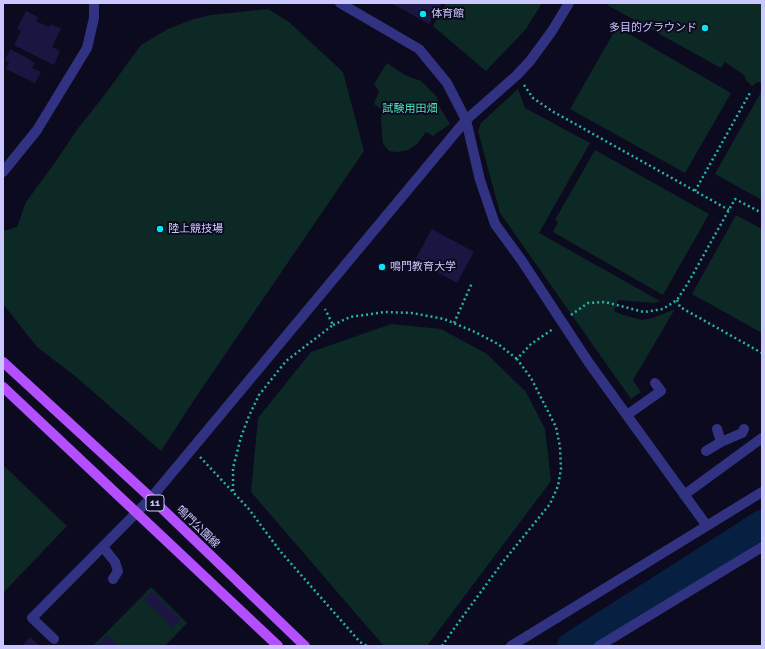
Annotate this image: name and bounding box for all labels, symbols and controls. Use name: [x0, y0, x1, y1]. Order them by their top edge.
place label: 体育館: [431, 7, 464, 21]
marker: 体育館: [418, 9, 428, 19]
place label: 多目的グラウンド: [609, 21, 697, 35]
marker: 多目的グラウンド: [700, 23, 710, 33]
park label: 試験用田畑: [383, 102, 437, 116]
place label: 陸上競技場: [168, 222, 223, 236]
marker: 陸上競技場: [155, 224, 165, 234]
place label: 鳴門教育大学: [390, 260, 456, 274]
marker: 鳴門教育大学: [377, 262, 387, 272]
road number: 11: [146, 495, 164, 511]
street label: 鳴門公園線: [174, 503, 222, 551]

